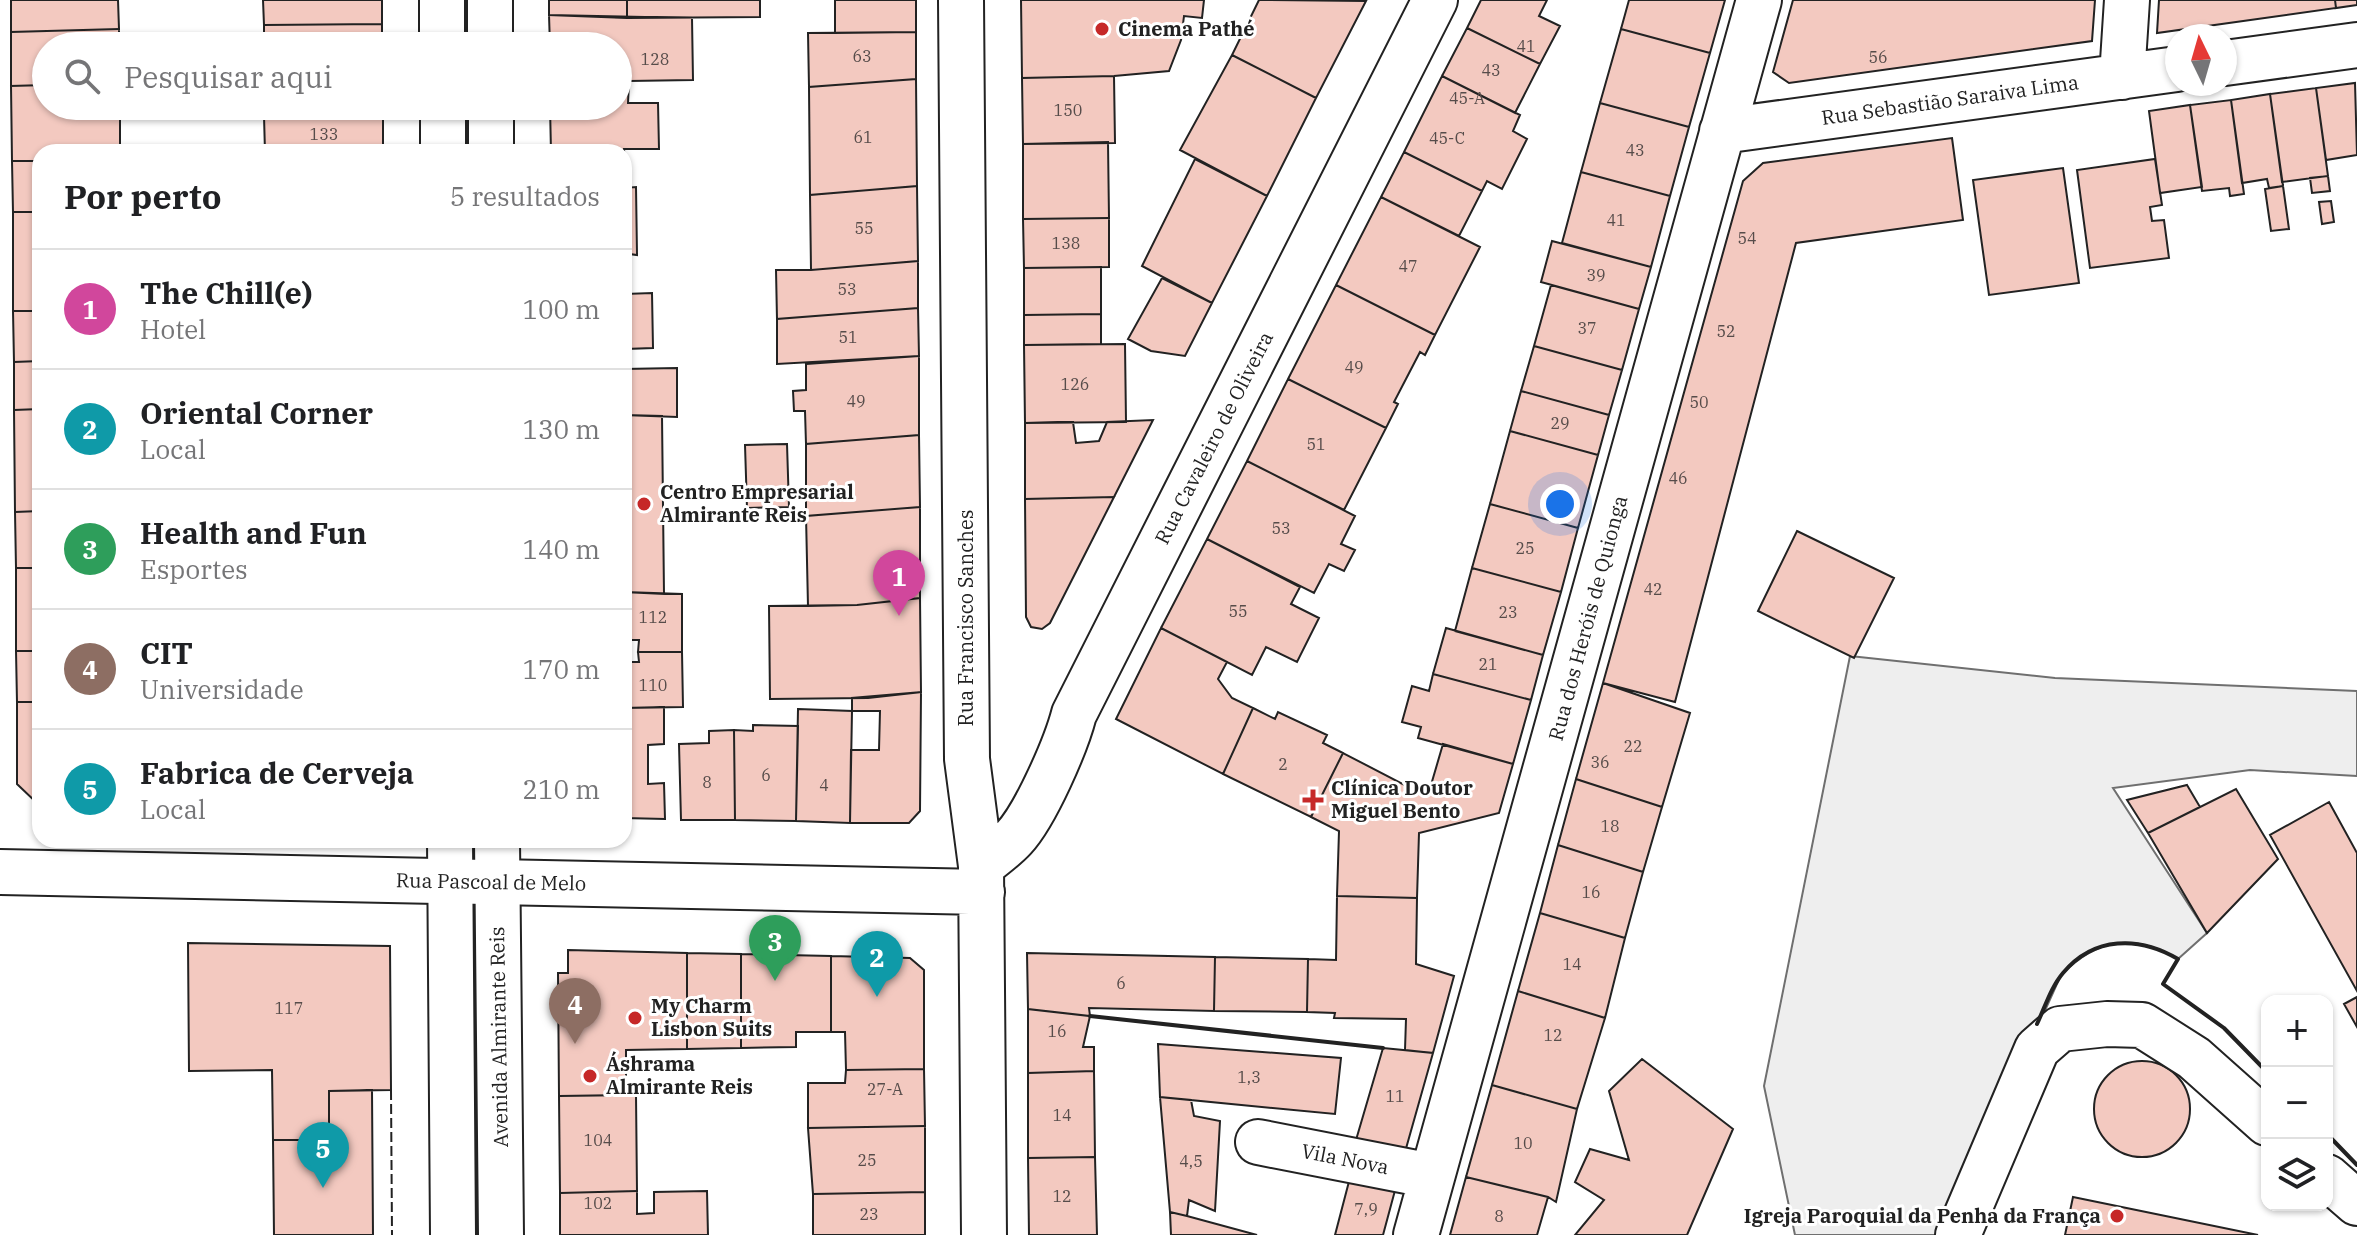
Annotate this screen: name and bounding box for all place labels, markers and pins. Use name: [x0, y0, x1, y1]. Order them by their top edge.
place label: Cinema Pathé: [1118, 15, 1255, 42]
marker: Cinema Pathé: [1093, 20, 1111, 38]
place label: Centro Empresarial Almirante Reis: [660, 478, 854, 528]
marker: Centro Empresarial Almirante Reis: [635, 495, 653, 513]
pin: 1: [873, 550, 925, 616]
place label: Clínica Doutor Miguel Bento: [1331, 774, 1473, 824]
marker: Clínica Doutor Miguel Bento: [1302, 789, 1324, 811]
pin: 3: [749, 915, 801, 981]
pin: 2: [851, 931, 903, 997]
pin: 4: [549, 978, 601, 1044]
place label: My Charm Lisbon Suits: [651, 992, 772, 1042]
marker: My Charm Lisbon Suits: [626, 1009, 644, 1027]
place label: Áshrama Almirante Reis: [606, 1050, 753, 1100]
marker: Áshrama Almirante Reis: [581, 1067, 599, 1085]
pin: 5: [297, 1122, 349, 1188]
place label: Igreja Paroquial da Penha da França: [1744, 1202, 2101, 1229]
marker: Igreja Paroquial da Penha da França: [2108, 1207, 2126, 1225]

